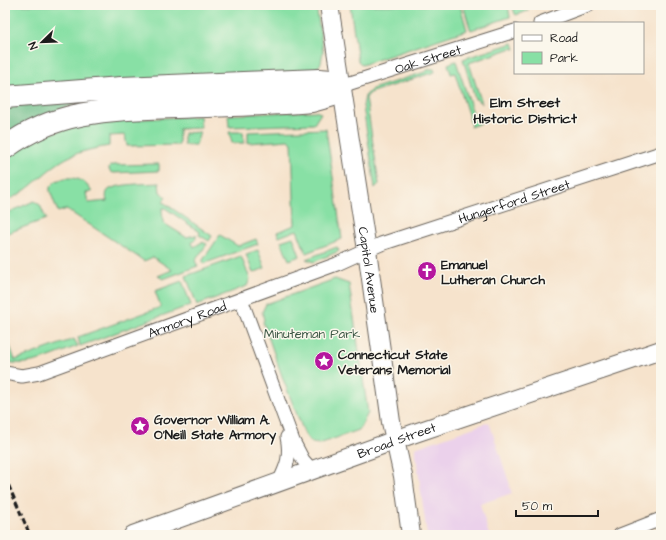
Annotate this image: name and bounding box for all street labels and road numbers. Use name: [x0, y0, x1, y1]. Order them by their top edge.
street label: Oak Street: [393, 40, 464, 78]
street label: Hungerford Street: [456, 175, 573, 228]
street label: Capitol Avenue: [354, 226, 384, 314]
street label: Armory Road: [145, 297, 229, 342]
street label: Broad Street: [355, 418, 439, 463]

